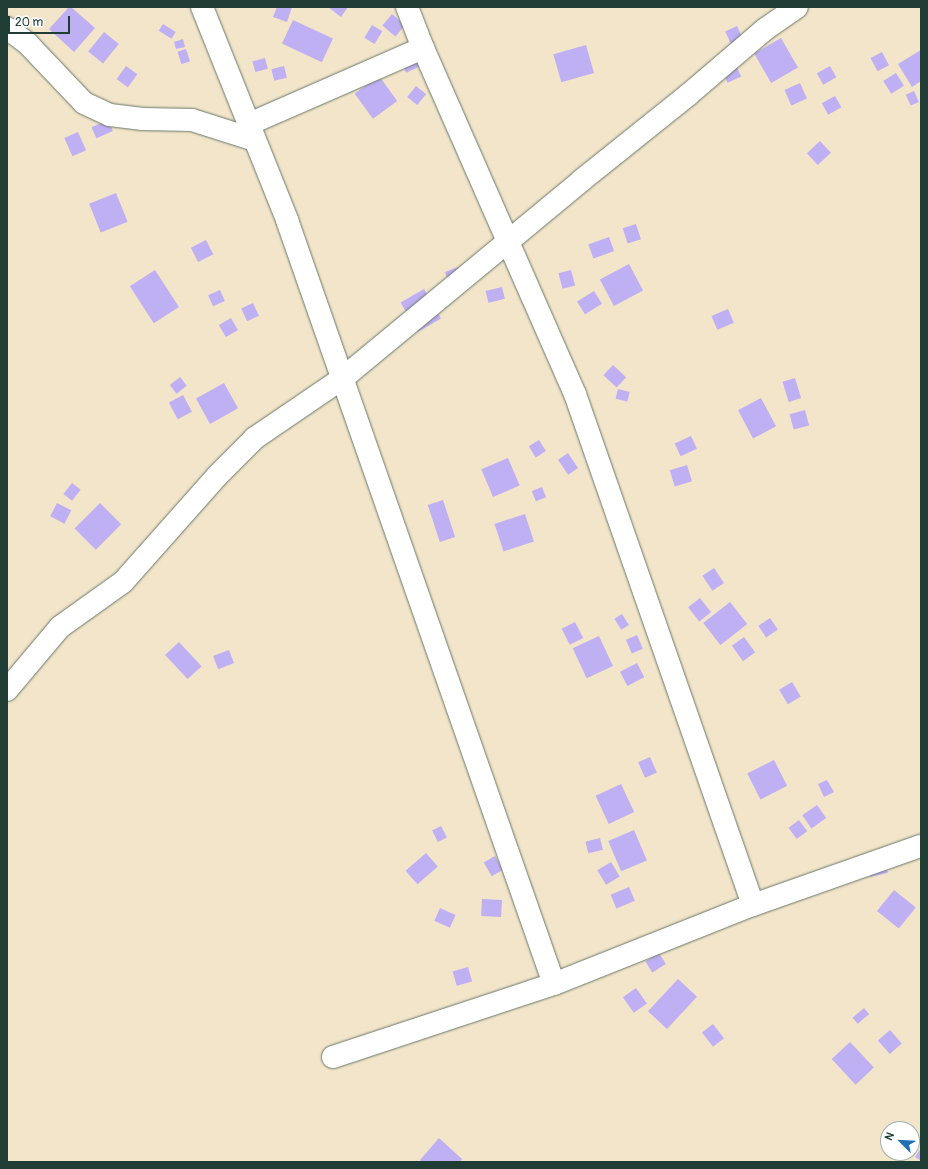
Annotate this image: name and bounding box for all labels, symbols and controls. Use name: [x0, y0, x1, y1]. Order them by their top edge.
scale bar: [10, 8, 72, 34]
text: 20 m: [15, 15, 43, 30]
north arrow: [880, 1121, 920, 1161]
text: N: [882, 1130, 897, 1142]

